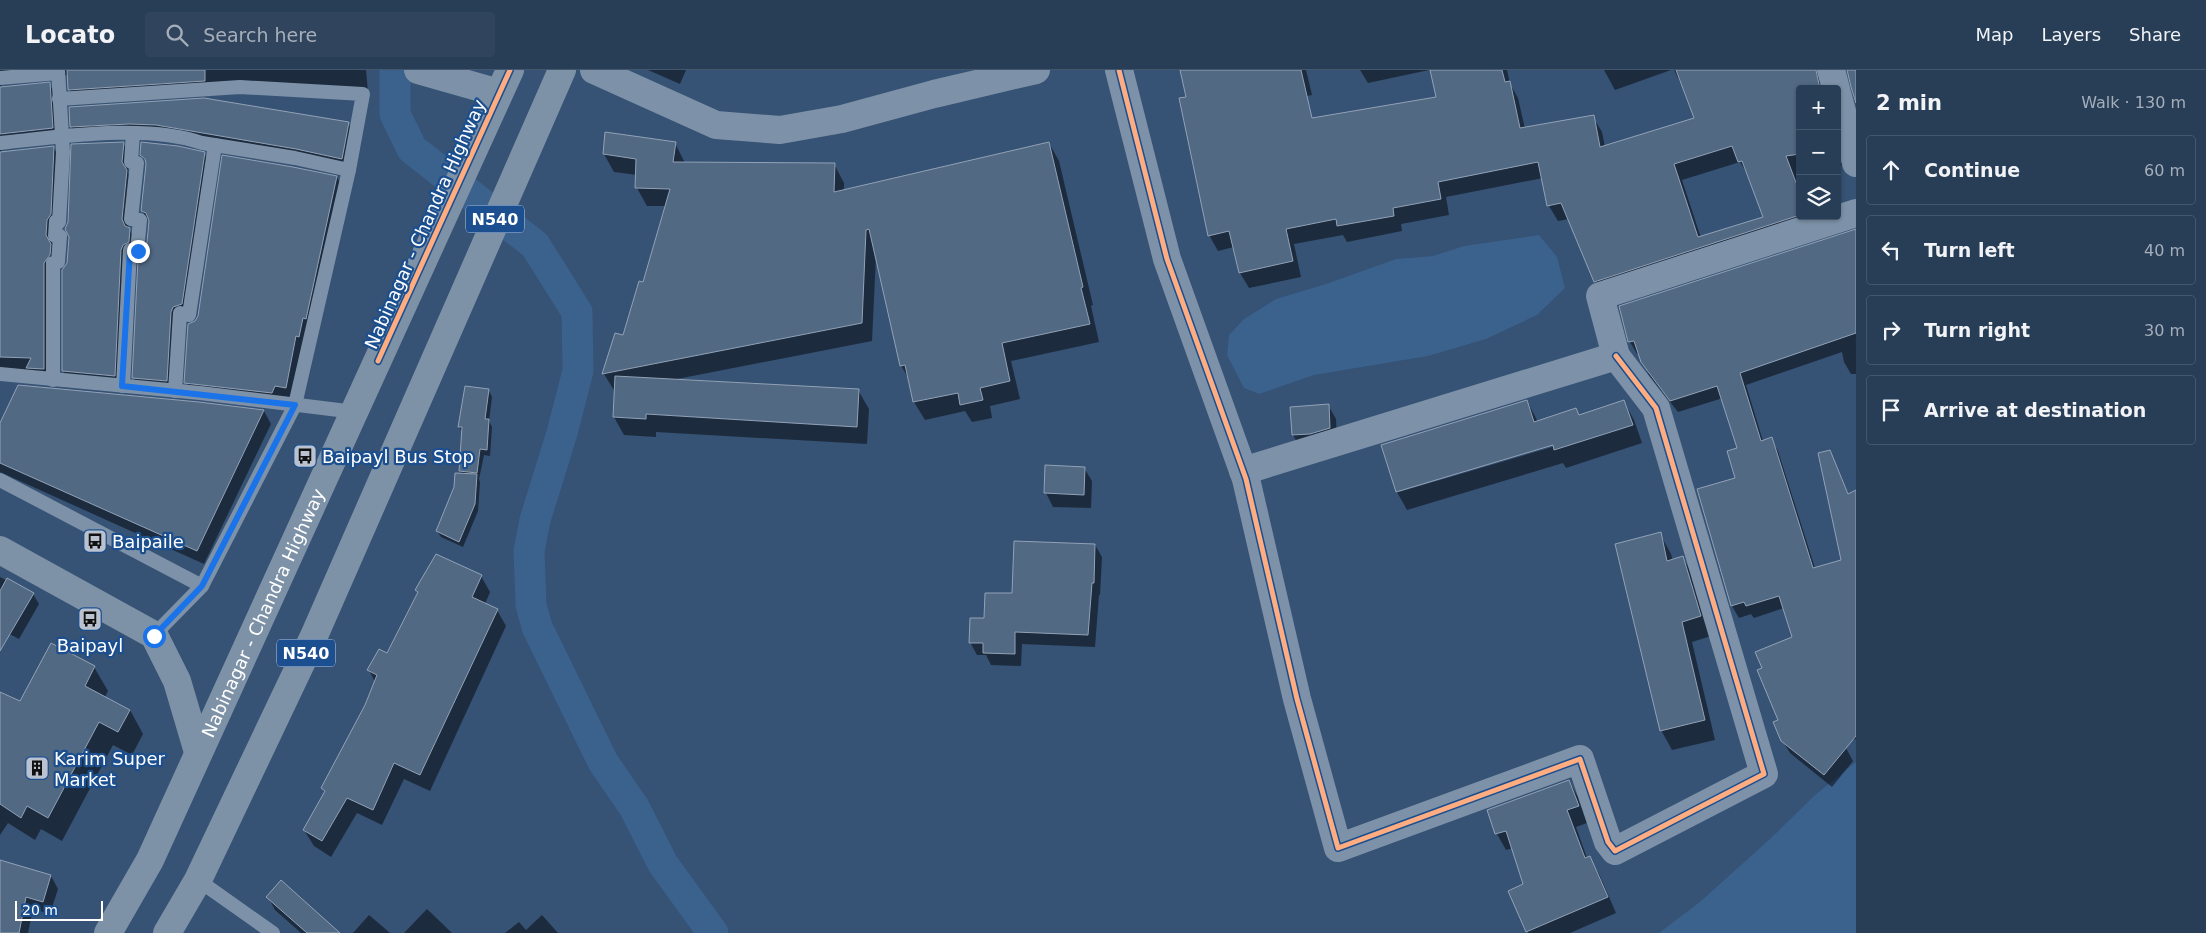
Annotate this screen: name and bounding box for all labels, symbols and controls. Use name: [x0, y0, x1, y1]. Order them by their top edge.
search box: [145, 12, 495, 57]
text: Locato: [25, 21, 115, 49]
icon: search: [163, 21, 191, 49]
text: Search here: [203, 24, 317, 46]
text: Map: [1975, 24, 2013, 45]
text: Layers: [2041, 24, 2101, 45]
text: Share: [2129, 24, 2181, 45]
map controls: [1796, 85, 1841, 220]
button: +: [1796, 85, 1841, 130]
text: 2 min: [1876, 91, 1942, 115]
text: Walk · 130 m: [2081, 93, 2186, 112]
street label: Nabinagar - Chandra Highway: [360, 96, 490, 352]
button: −: [1796, 130, 1841, 175]
icon: ahead: [1877, 156, 1905, 184]
text: Continue: [1924, 159, 2020, 181]
text: 60 m: [2144, 161, 2185, 180]
button: layers: [1796, 175, 1841, 220]
road number: N540: [466, 206, 524, 232]
icon: left: [1877, 236, 1905, 264]
text: Turn left: [1924, 239, 2015, 261]
route end: [127, 240, 150, 263]
text: 40 m: [2144, 241, 2185, 260]
icon: right: [1877, 316, 1905, 344]
text: Turn right: [1924, 319, 2030, 341]
text: 30 m: [2144, 321, 2185, 340]
icon: arrive: [1877, 396, 1905, 424]
text: Arrive at destination: [1924, 399, 2146, 421]
bus stop icon: Baipayl Bus Stop: [292, 443, 318, 469]
place label: Baipayl Bus Stop: [322, 446, 474, 467]
street label: Nabinagar - Chandra Highway: [197, 485, 329, 740]
bus stop icon: Baipaile: [82, 528, 108, 554]
place label: Baipaile: [112, 531, 184, 552]
bus stop icon: Baipayl: [77, 606, 103, 632]
route start: [143, 625, 166, 648]
place label: Baipayl: [57, 635, 123, 656]
road number: N540: [277, 640, 335, 666]
place label: Karim Super Market: [54, 748, 166, 790]
building icon: Karim Super Market: [24, 755, 50, 781]
scale bar: [15, 898, 102, 921]
text: 20 m: [22, 902, 58, 918]

